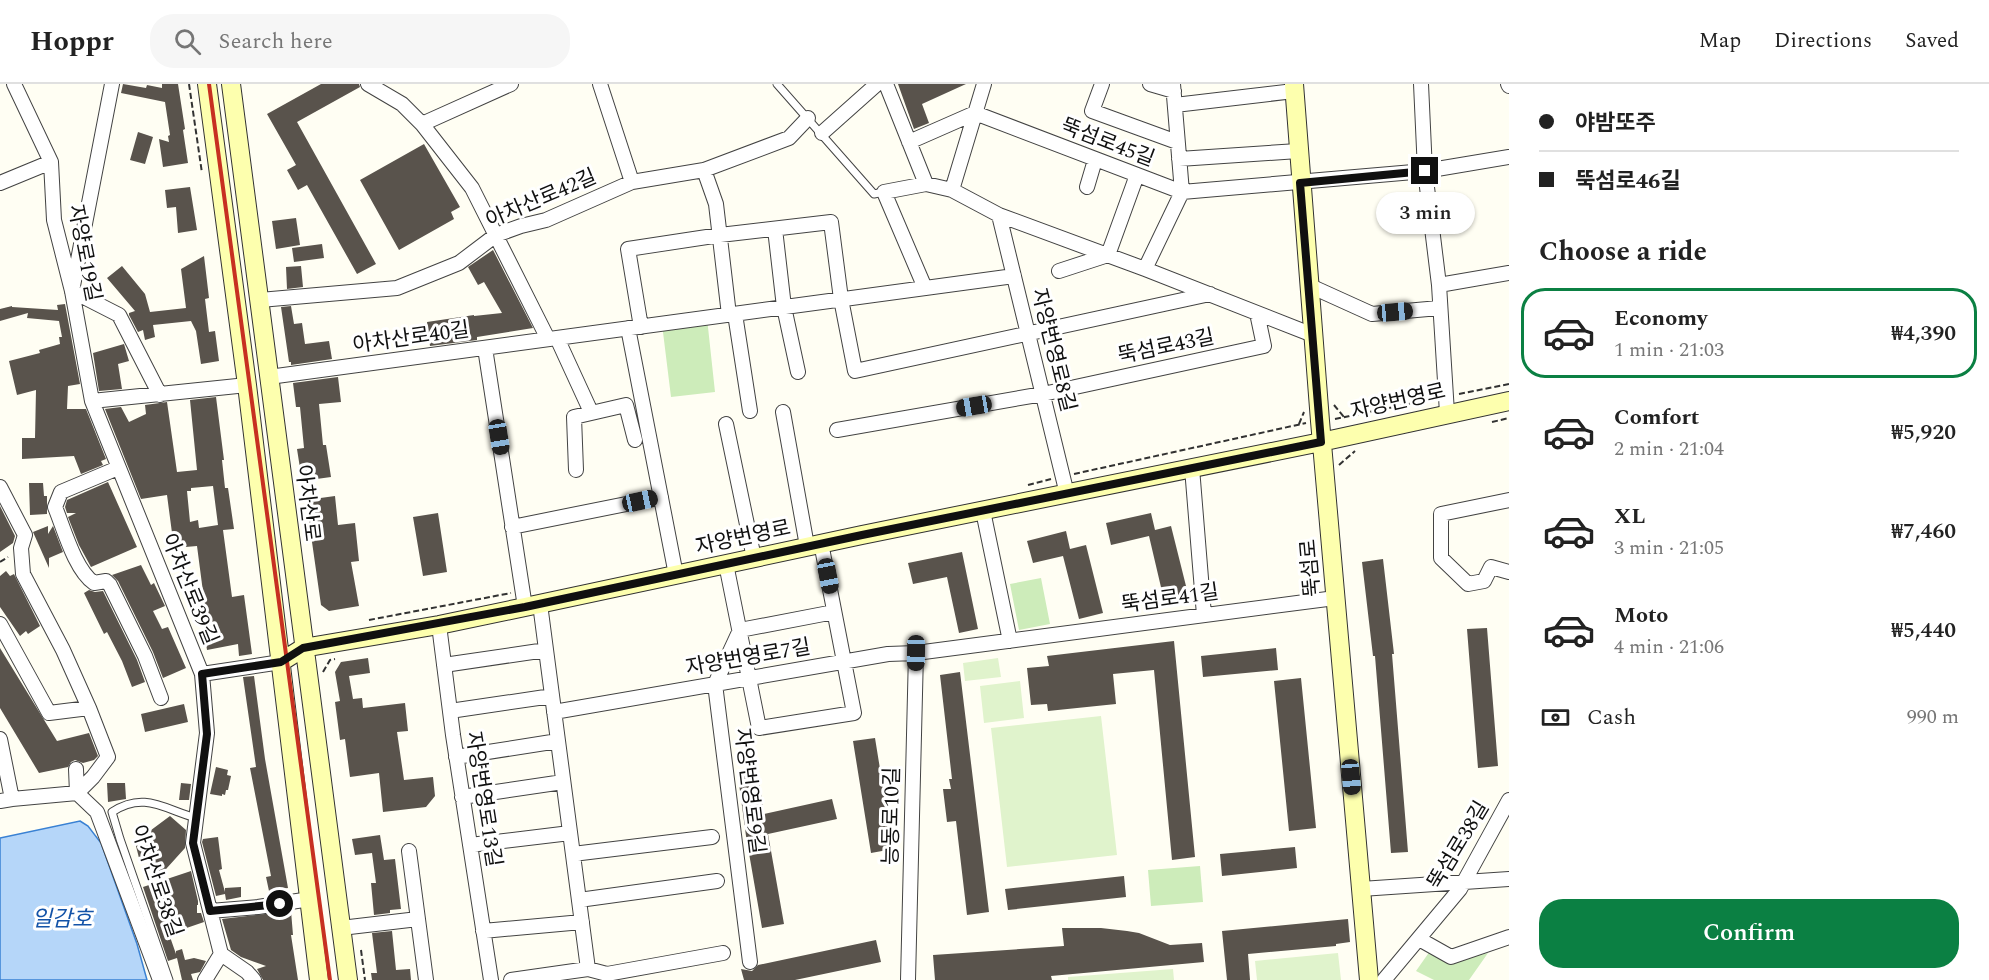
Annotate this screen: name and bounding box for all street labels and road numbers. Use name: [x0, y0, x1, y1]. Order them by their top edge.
street label: 뚝섬로45길: [1056, 110, 1159, 175]
street label: 아차산로42길: [481, 161, 602, 237]
street label: 자양로19길: [59, 202, 109, 304]
street label: 자양번영로8길: [1022, 285, 1084, 415]
street label: 아차산로40길: [351, 314, 472, 362]
street label: 뚝섬로43길: [1115, 321, 1218, 373]
street label: 자양번영로: [1348, 376, 1449, 428]
street label: 아차산로: [286, 463, 328, 543]
street label: 자양번영로: [693, 512, 794, 564]
street label: 아차산로39길: [152, 529, 226, 650]
street label: 뚝섬로: [1293, 538, 1329, 598]
street label: 뚝섬로41길: [1119, 576, 1221, 622]
street label: 자양번영로7길: [683, 631, 813, 685]
street label: 자양번영로9길: [725, 726, 773, 856]
street label: 자양번영로13길: [456, 729, 510, 869]
street label: 능동로10길: [875, 767, 909, 865]
street label: 뚝섬로38길: [1420, 795, 1498, 896]
street label: 아차산로38길: [122, 821, 190, 942]

